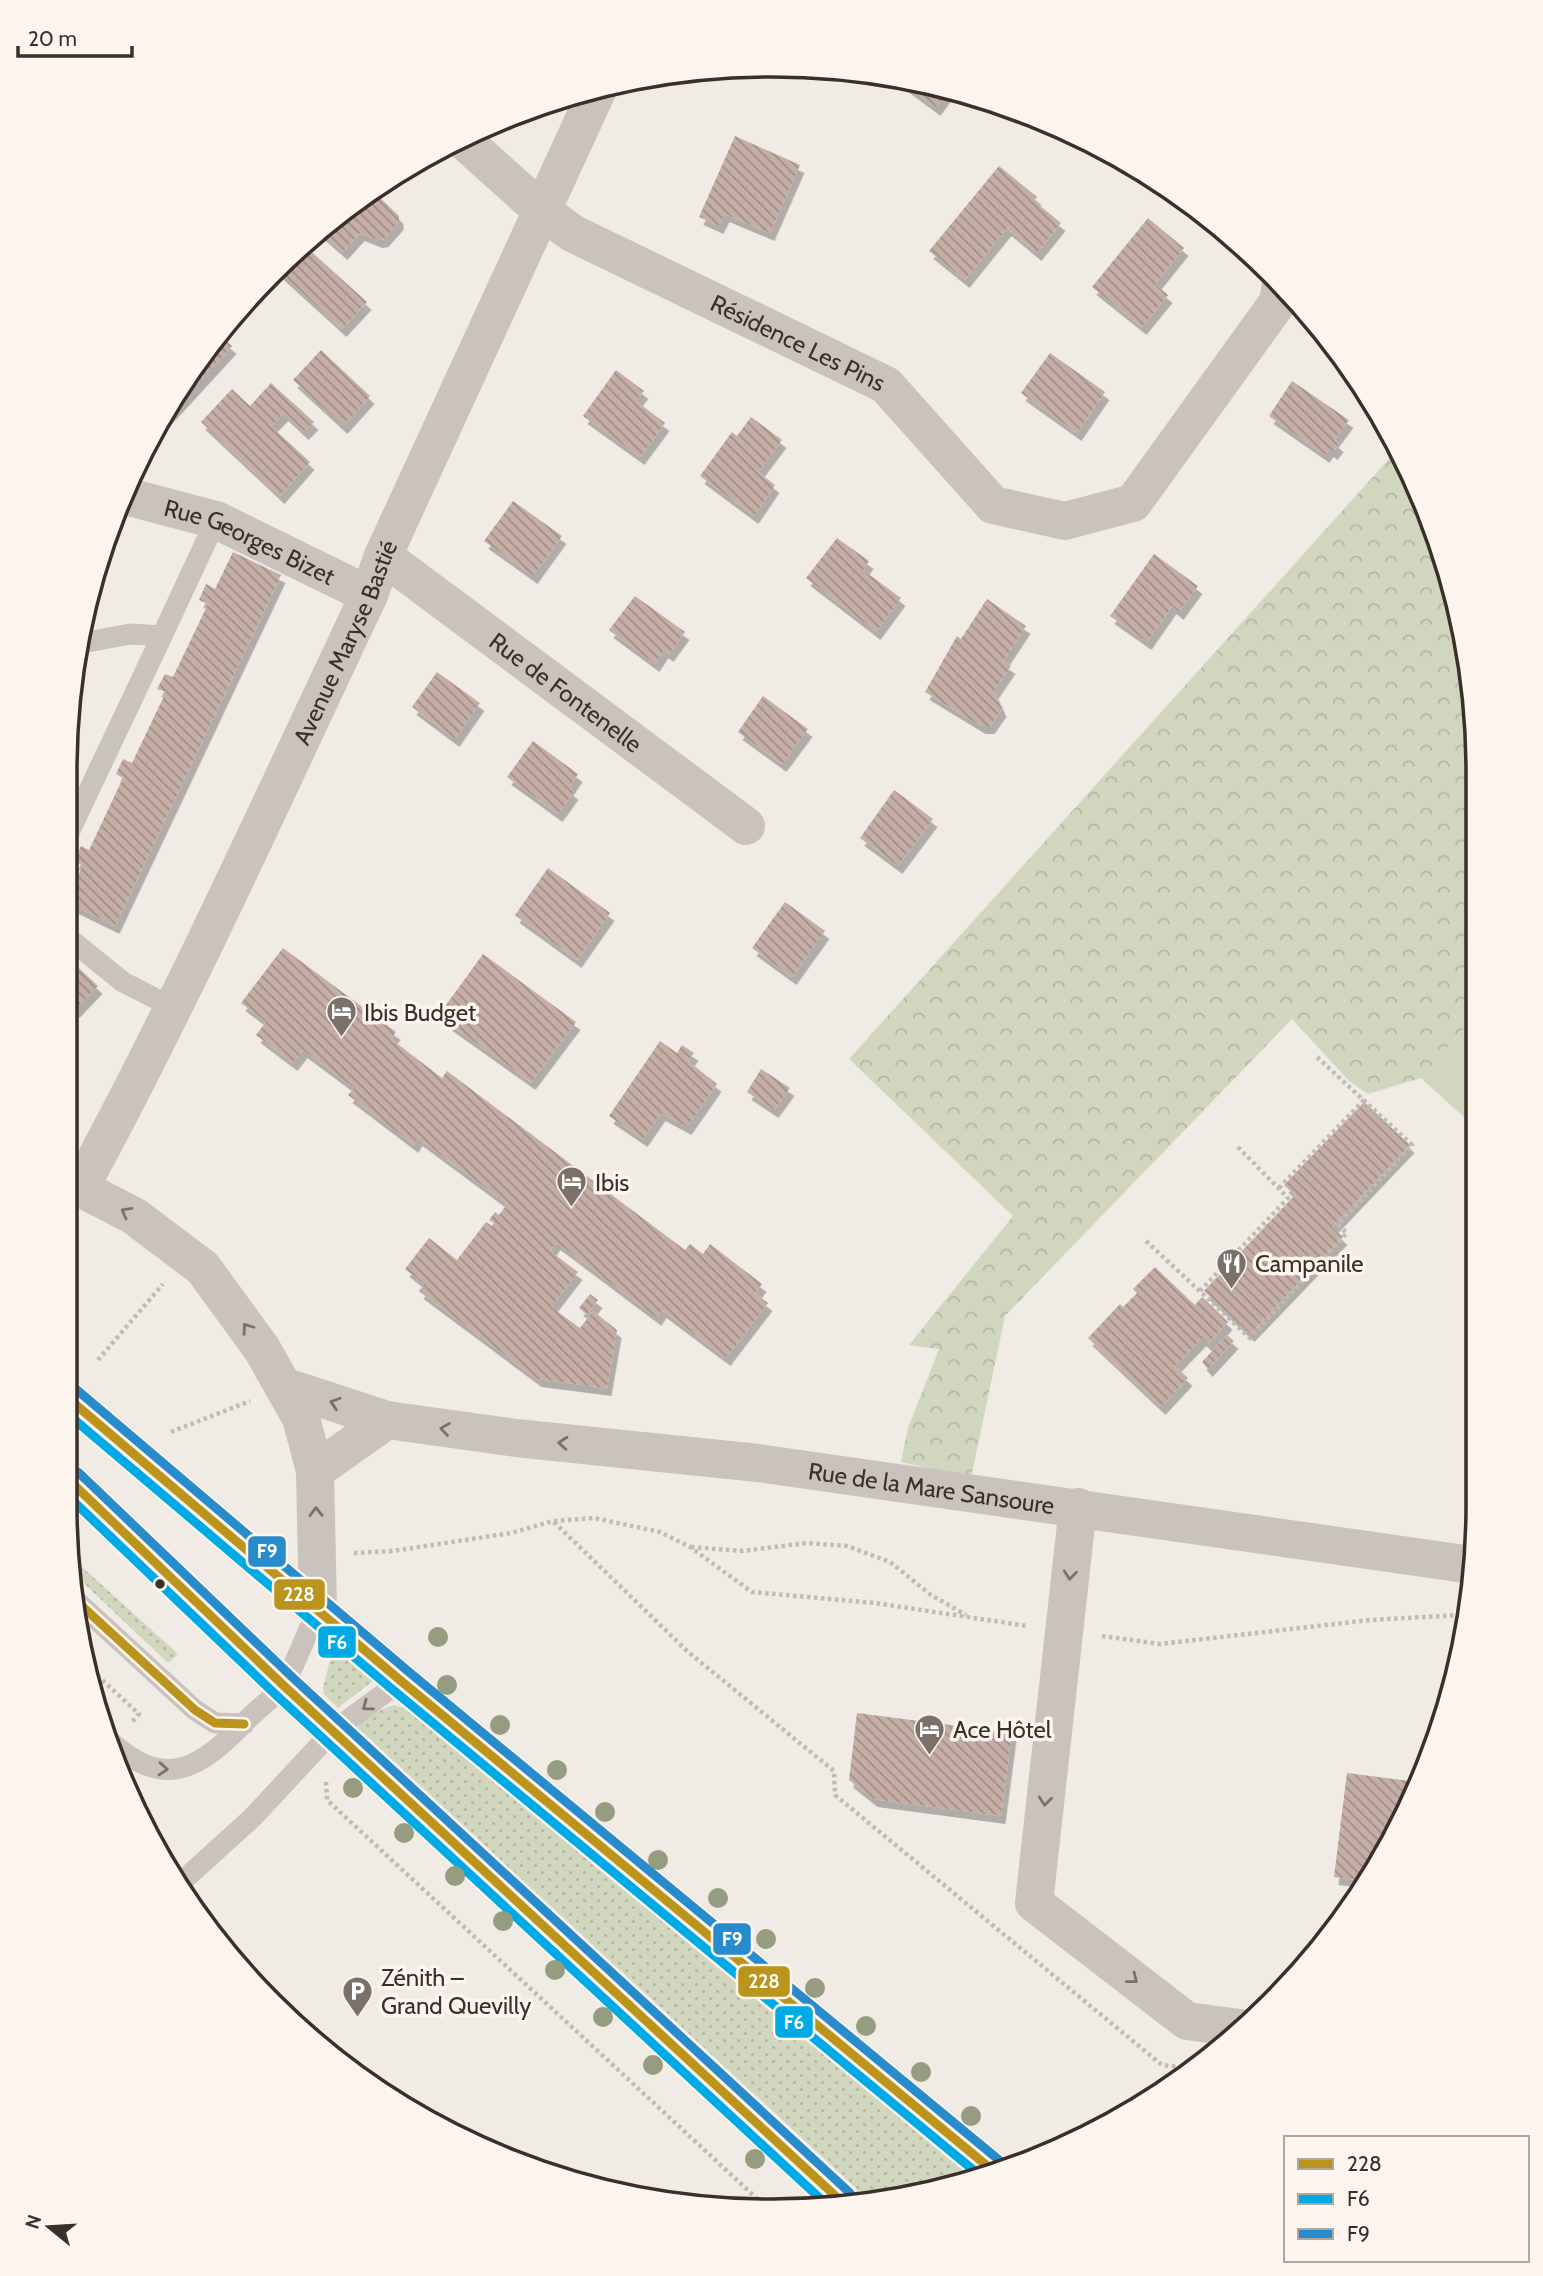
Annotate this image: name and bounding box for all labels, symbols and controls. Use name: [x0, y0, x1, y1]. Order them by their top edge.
scale bar: [18, 14, 131, 58]
text: 20 m: [28, 26, 77, 51]
street label: Résidence Les Pins: [706, 288, 890, 397]
street label: Rue Georges Bizet: [161, 492, 340, 591]
street label: Avenue Maryse Bastié: [287, 535, 403, 749]
street label: Rue de Fontenelle: [484, 626, 648, 758]
hotel icon: Ibis Budget: [324, 995, 358, 1039]
place label: Ibis Budget: [364, 998, 476, 1027]
hotel icon: Ibis: [555, 1165, 589, 1209]
place label: Ibis: [595, 1168, 629, 1197]
one-way arrow: [120, 1207, 133, 1220]
restaurant icon: Campanile: [1215, 1246, 1249, 1290]
place label: Campanile: [1255, 1249, 1364, 1278]
one-way arrow: [243, 1323, 255, 1336]
one-way arrow: [329, 1397, 342, 1411]
one-way arrow: [439, 1421, 451, 1436]
one-way arrow: [557, 1436, 568, 1451]
street label: Rue de la Mare Sansoure: [806, 1456, 1056, 1520]
one-way arrow: [308, 1506, 324, 1517]
line badge: F9: [247, 1535, 287, 1568]
text: F9: [257, 1540, 277, 1563]
one-way arrow: [1063, 1569, 1078, 1581]
unlabelled marker: [153, 1577, 167, 1591]
line badge: 228: [273, 1578, 326, 1611]
text: 228: [283, 1583, 315, 1606]
line badge: F6: [317, 1625, 357, 1659]
text: F6: [327, 1631, 347, 1654]
one-way arrow: [363, 1698, 375, 1711]
hotel icon: Ace Hôtel: [913, 1712, 947, 1756]
place label: Ace Hôtel: [953, 1715, 1052, 1744]
one-way arrow: [158, 1761, 169, 1776]
one-way arrow: [1038, 1795, 1053, 1807]
line badge: F9: [712, 1922, 752, 1956]
text: F9: [722, 1928, 742, 1951]
place label: Zénith – Grand Quevilly: [381, 1963, 531, 2020]
line badge: 228: [737, 1965, 791, 1998]
text: 228: [748, 1970, 780, 1993]
one-way arrow: [1125, 1971, 1137, 1984]
parking icon: Zénith – Grand Quevilly: [341, 1974, 375, 2018]
line badge: F6: [774, 2005, 814, 2039]
text: F6: [784, 2011, 804, 2034]
legend: [1284, 2136, 1529, 2262]
text: 228: [1347, 2151, 1382, 2176]
text: F6: [1347, 2186, 1370, 2211]
north arrow: [14, 2192, 84, 2262]
text: N: [20, 2212, 46, 2232]
text: F9: [1347, 2221, 1370, 2246]

